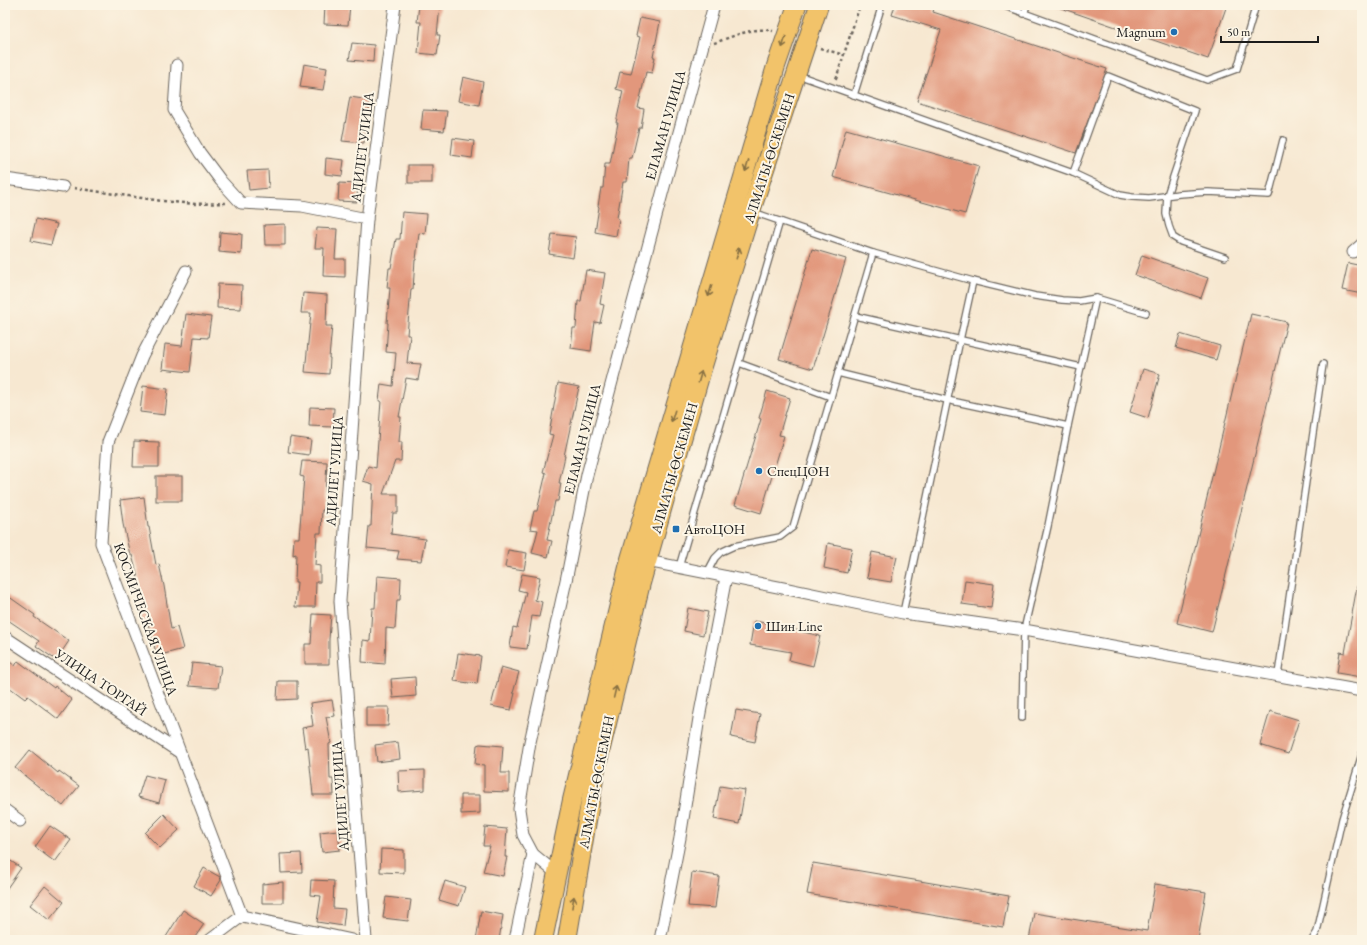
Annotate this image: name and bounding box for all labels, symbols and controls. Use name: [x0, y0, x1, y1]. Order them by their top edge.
scale bar: [1221, 18, 1318, 44]
place label: Magnum: [1116, 23, 1166, 41]
text: 50 m: [1227, 24, 1251, 40]
marker: Magnum: [1169, 27, 1179, 37]
one-way arrow: [780, 35, 787, 48]
street label: ЕЛАМАН УЛИЦА: [641, 68, 689, 182]
street label: АДИЛЕТ УЛИЦА: [346, 91, 378, 204]
street label: АЛМАТЫ-ӨСКЕМЕН: [739, 91, 799, 226]
one-way arrow: [743, 160, 750, 173]
one-way arrow: [735, 247, 742, 260]
one-way arrow: [706, 284, 713, 297]
one-way arrow: [697, 371, 704, 384]
street label: ЕЛАМАН УЛИЦА: [560, 381, 605, 496]
street label: АЛМАТЫ-ӨСКЕМЕН: [646, 400, 701, 537]
one-way arrow: [669, 409, 676, 422]
street label: АДИЛЕТ УЛИЦА: [321, 415, 347, 528]
place label: СпецЦОН: [767, 462, 830, 480]
marker: СпецЦОН: [754, 466, 764, 476]
place label: АвтоЦОН: [683, 520, 745, 538]
marker: АвтоЦОН: [671, 524, 681, 534]
street label: КОСМИЧЕСКАЯ УЛИЦА: [110, 540, 182, 698]
place label: Шин Line: [766, 617, 823, 635]
marker: Шин Line: [753, 621, 763, 631]
street label: УЛИЦА ТОРГАЙ: [51, 644, 151, 720]
one-way arrow: [611, 686, 619, 699]
street label: АЛМАТЫ-ӨСКЕМЕН: [574, 714, 618, 851]
street label: АДИЛЕТ УЛИЦА: [327, 740, 353, 853]
one-way arrow: [569, 895, 577, 908]

